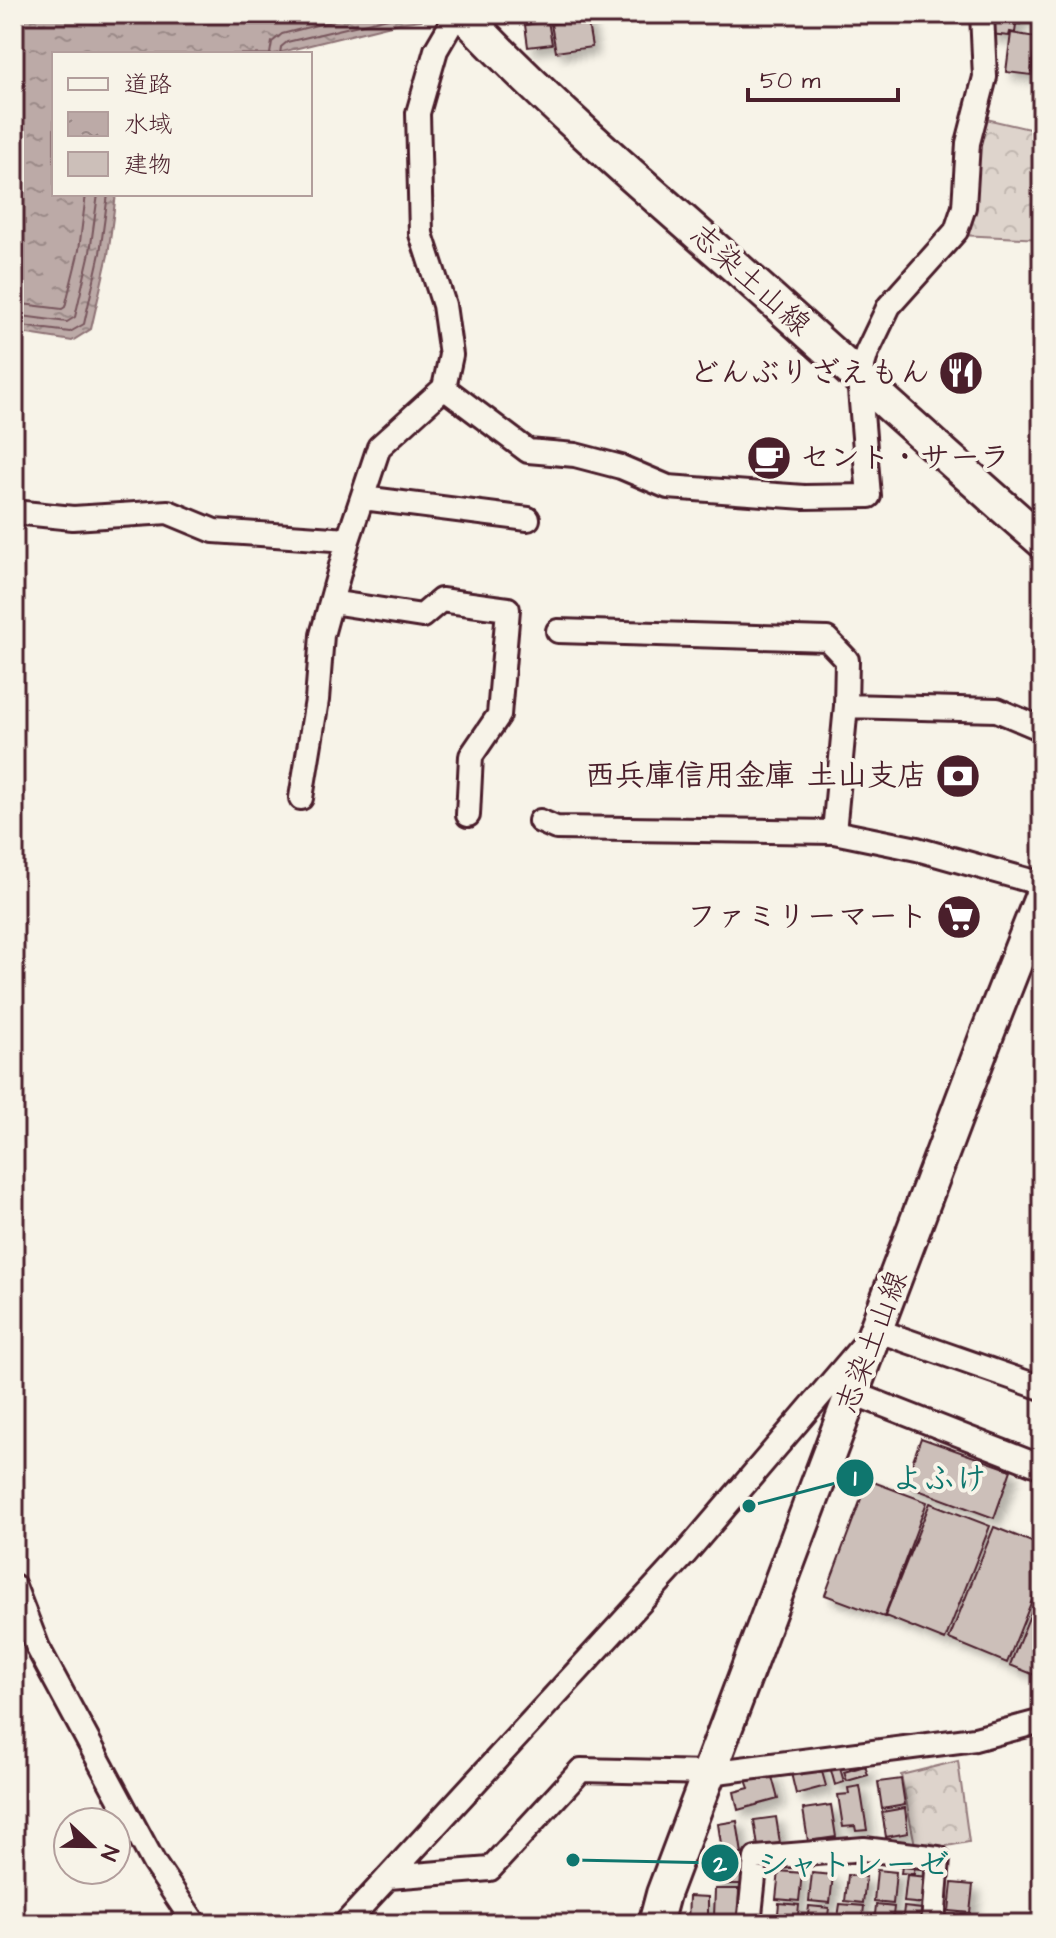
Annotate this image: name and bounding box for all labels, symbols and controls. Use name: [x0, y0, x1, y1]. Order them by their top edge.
legend: [52, 52, 312, 196]
scale bar: [748, 52, 898, 102]
text: 50 m: [760, 64, 821, 98]
text: 道路: [124, 68, 172, 102]
text: 水域: [124, 108, 172, 142]
text: 建物: [124, 148, 172, 182]
street label: 志染土山線: [680, 214, 820, 346]
restaurant icon: どんぶりざえもん: [937, 349, 985, 397]
place label: どんぶりざえもん: [689, 352, 930, 394]
cafe icon: セント・サーラ: [745, 434, 793, 482]
place label: セント・サーラ: [800, 437, 1010, 479]
bank icon: 西兵庫信用金庫 土山支店: [934, 752, 982, 800]
place label: 西兵庫信用金庫 土山支店: [585, 755, 927, 797]
supermarket icon: ファミリーマート: [935, 893, 983, 941]
place label: ファミリーマート: [687, 896, 928, 938]
street label: 志染土山線: [826, 1264, 918, 1420]
callout: よふけ: [835, 1450, 1003, 1506]
text: よふけ: [891, 1457, 987, 1502]
text: 1: [853, 1462, 857, 1496]
north arrow: [52, 1806, 132, 1886]
callout: シャトレーゼ: [700, 1835, 966, 1891]
text: N: [92, 1841, 126, 1865]
text: シャトレーゼ: [757, 1843, 949, 1888]
text: 2: [712, 1848, 727, 1882]

